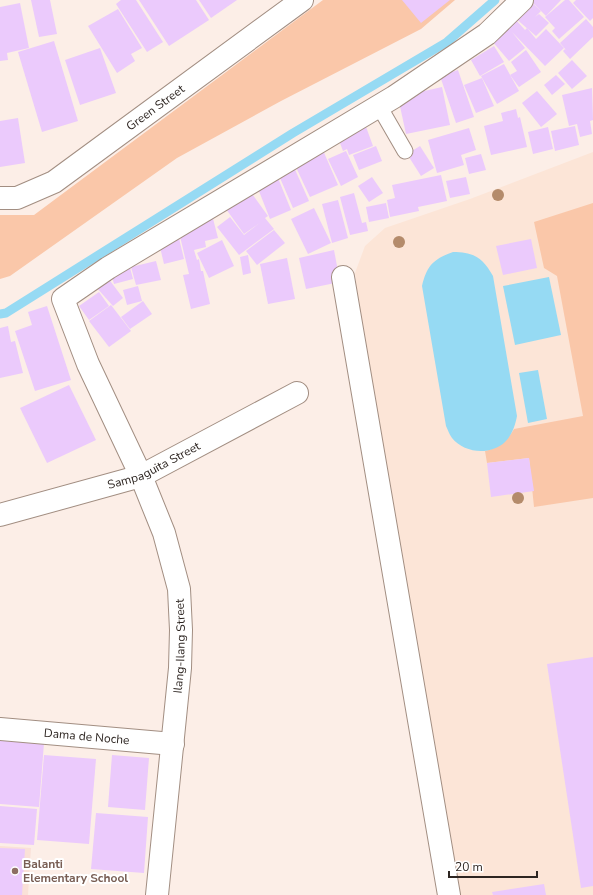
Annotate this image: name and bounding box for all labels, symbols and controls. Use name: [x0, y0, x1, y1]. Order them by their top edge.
street label: Green Street: [123, 80, 188, 134]
street label: Sampaguita Street: [106, 438, 204, 493]
street label: Ilang-Ilang Street: [169, 598, 189, 694]
street label: Dama de Noche: [43, 725, 130, 748]
scale bar: [449, 853, 537, 879]
place label: Balanti Elementary School: [23, 856, 128, 886]
text: 20 m: [455, 859, 483, 875]
marker: Balanti Elementary School: [10, 866, 20, 876]

